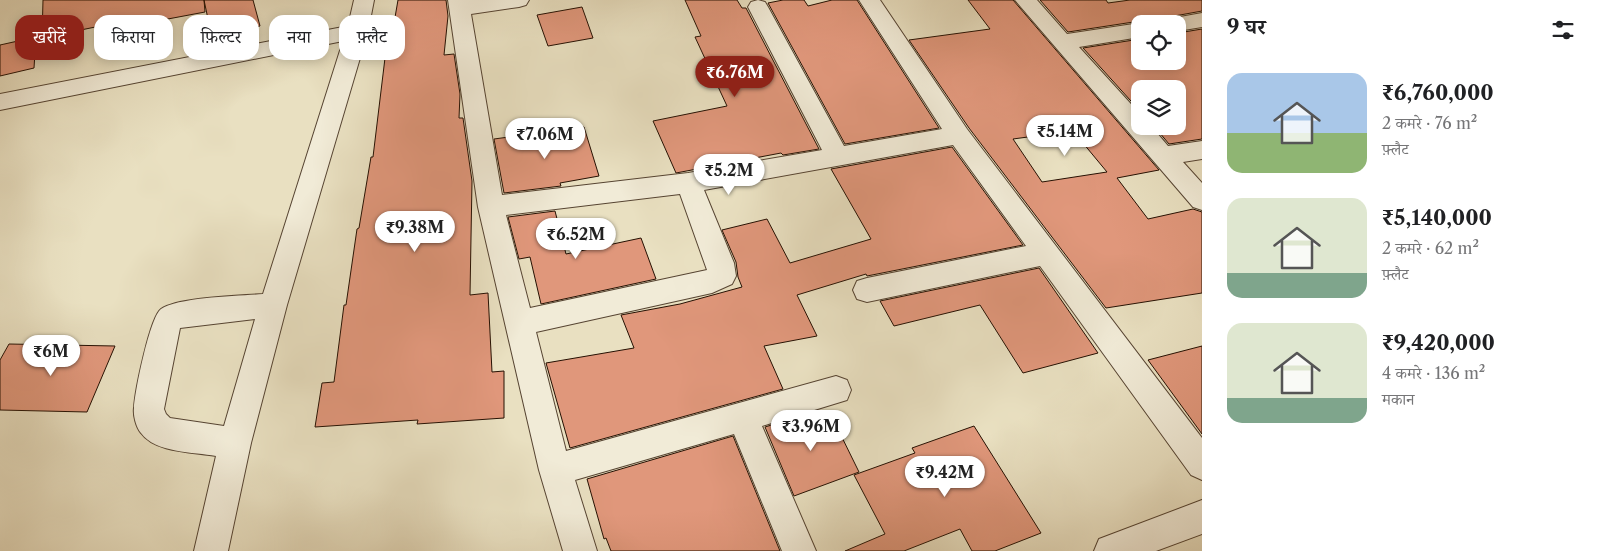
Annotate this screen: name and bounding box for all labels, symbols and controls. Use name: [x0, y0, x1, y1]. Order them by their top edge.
text: 9 घर: [1227, 14, 1266, 39]
chip: खरीदें: [15, 15, 84, 60]
chip: किराया: [94, 15, 173, 60]
chip: फ़िल्टर: [183, 15, 259, 60]
chip: नया: [269, 15, 329, 60]
chip: फ़्लैट: [339, 15, 405, 60]
map controls: [1131, 15, 1186, 135]
button: locate: [1131, 15, 1186, 70]
icon: filters: [1549, 16, 1577, 44]
pin: ₹6.76M: [694, 56, 776, 98]
text: ₹6.76M: [706, 62, 764, 82]
button: layers: [1131, 80, 1186, 135]
text: ₹6,760,000: [1382, 80, 1494, 105]
icon: home: [1267, 93, 1327, 153]
text: 2 कमरे · 76 m²: [1382, 113, 1477, 133]
pin: ₹5.14M: [1024, 114, 1106, 157]
pin: ₹7.06M: [504, 118, 586, 160]
text: ₹5.14M: [1037, 121, 1093, 141]
text: ₹7.06M: [516, 124, 574, 144]
text: फ़्लैट: [1382, 139, 1409, 159]
pin: ₹5.2M: [694, 154, 764, 196]
text: ₹5.2M: [705, 160, 753, 180]
text: ₹5,140,000: [1382, 205, 1492, 230]
pin: ₹9.38M: [374, 210, 456, 253]
text: ₹9.38M: [386, 217, 444, 237]
pin: ₹6.52M: [535, 218, 617, 260]
icon: home: [1267, 218, 1327, 278]
text: ₹6.52M: [547, 224, 605, 244]
text: 2 कमरे · 62 m²: [1382, 238, 1479, 258]
text: फ़्लैट: [1382, 264, 1409, 284]
text: ₹9,420,000: [1382, 330, 1495, 355]
pin: ₹6M: [27, 334, 75, 377]
text: ₹6M: [33, 341, 69, 361]
icon: home: [1267, 343, 1327, 403]
text: 4 कमरे · 136 m²: [1382, 363, 1485, 383]
text: मकान: [1382, 389, 1414, 409]
pin: ₹3.96M: [770, 410, 852, 452]
text: ₹3.96M: [782, 416, 840, 436]
pin: ₹9.42M: [904, 456, 986, 498]
text: ₹9.42M: [916, 462, 974, 482]

